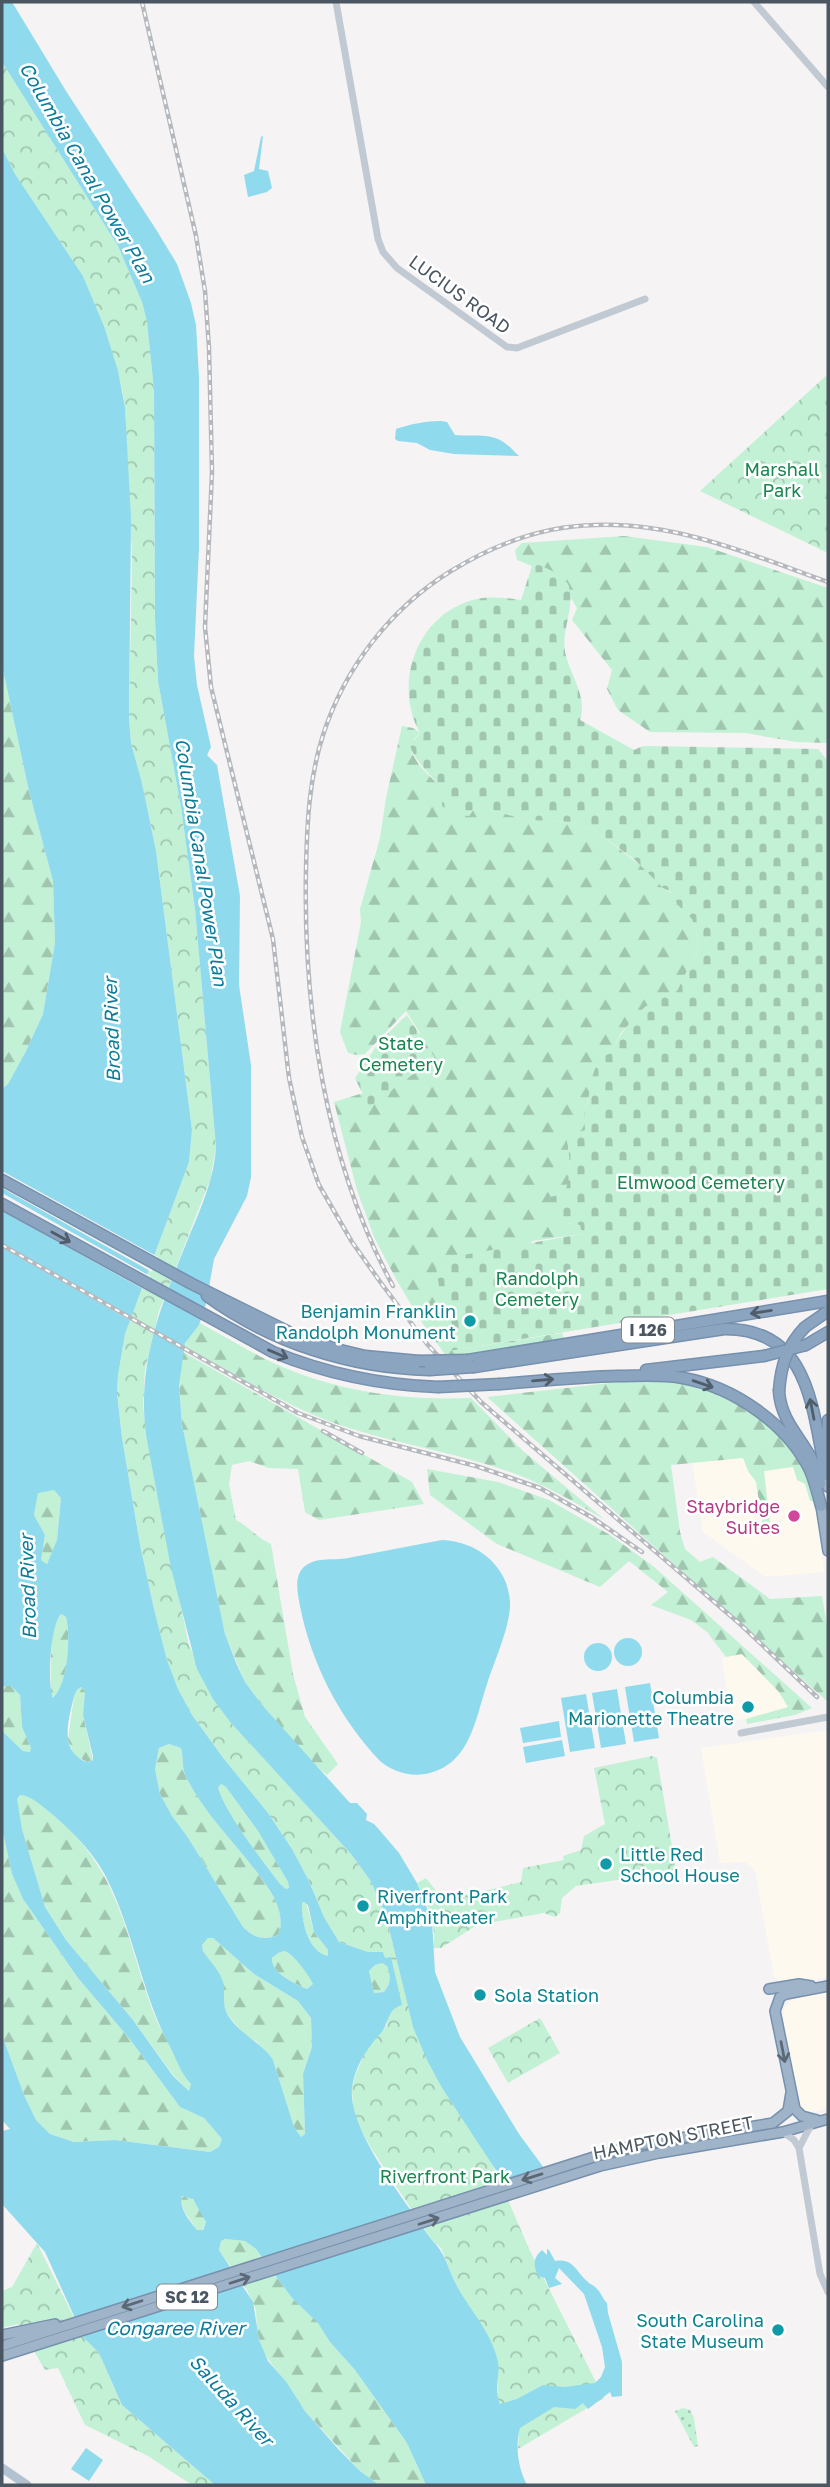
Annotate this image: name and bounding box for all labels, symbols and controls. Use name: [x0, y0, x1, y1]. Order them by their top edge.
water label: Columbia Canal Power Plan: [15, 58, 161, 287]
street label: LUCIUS ROAD: [405, 250, 515, 338]
park label: Marshall Park: [745, 458, 820, 501]
water label: Columbia Canal Power Plan: [171, 736, 233, 989]
water label: Broad River: [98, 974, 124, 1083]
park label: State Cemetery: [359, 1032, 443, 1075]
park label: Elmwood Cemetery: [617, 1171, 785, 1193]
one-way arrow: [51, 1230, 71, 1244]
park label: Randolph Cemetery: [495, 1267, 579, 1310]
place label: Benjamin Franklin Randolph Monument: [276, 1300, 456, 1343]
one-way arrow: [750, 1305, 773, 1318]
marker: Benjamin Franklin Randolph Monument: [462, 1313, 478, 1329]
road number: I 126: [622, 1318, 674, 1342]
one-way arrow: [267, 1349, 289, 1362]
one-way arrow: [531, 1373, 554, 1386]
one-way arrow: [691, 1379, 713, 1391]
one-way arrow: [804, 1398, 818, 1421]
place label: Staybridge Suites: [686, 1495, 780, 1538]
marker: Staybridge Suites: [786, 1508, 802, 1524]
water label: Broad River: [14, 1531, 40, 1640]
place label: Columbia Marionette Theatre: [568, 1686, 734, 1729]
marker: Columbia Marionette Theatre: [740, 1699, 756, 1715]
place label: Little Red School House: [620, 1843, 740, 1886]
marker: Little Red School House: [598, 1856, 614, 1872]
place label: Riverfront Park Amphitheater: [377, 1885, 507, 1928]
marker: Riverfront Park Amphitheater: [355, 1898, 371, 1914]
place label: Sola Station: [494, 1984, 599, 2006]
marker: Sola Station: [472, 1987, 488, 2003]
one-way arrow: [777, 2040, 790, 2063]
street label: HAMPTON STREET: [591, 2111, 755, 2163]
park label: Riverfront Park: [380, 2165, 510, 2187]
one-way arrow: [521, 2171, 543, 2184]
one-way arrow: [418, 2213, 440, 2226]
one-way arrow: [228, 2273, 250, 2286]
road number: SC 12: [157, 2284, 217, 2310]
one-way arrow: [121, 2298, 143, 2311]
place label: South Carolina State Museum: [636, 2309, 764, 2352]
water label: Congaree River: [105, 2316, 247, 2339]
marker: South Carolina State Museum: [770, 2322, 786, 2338]
water label: Saluda River: [185, 2350, 281, 2452]

